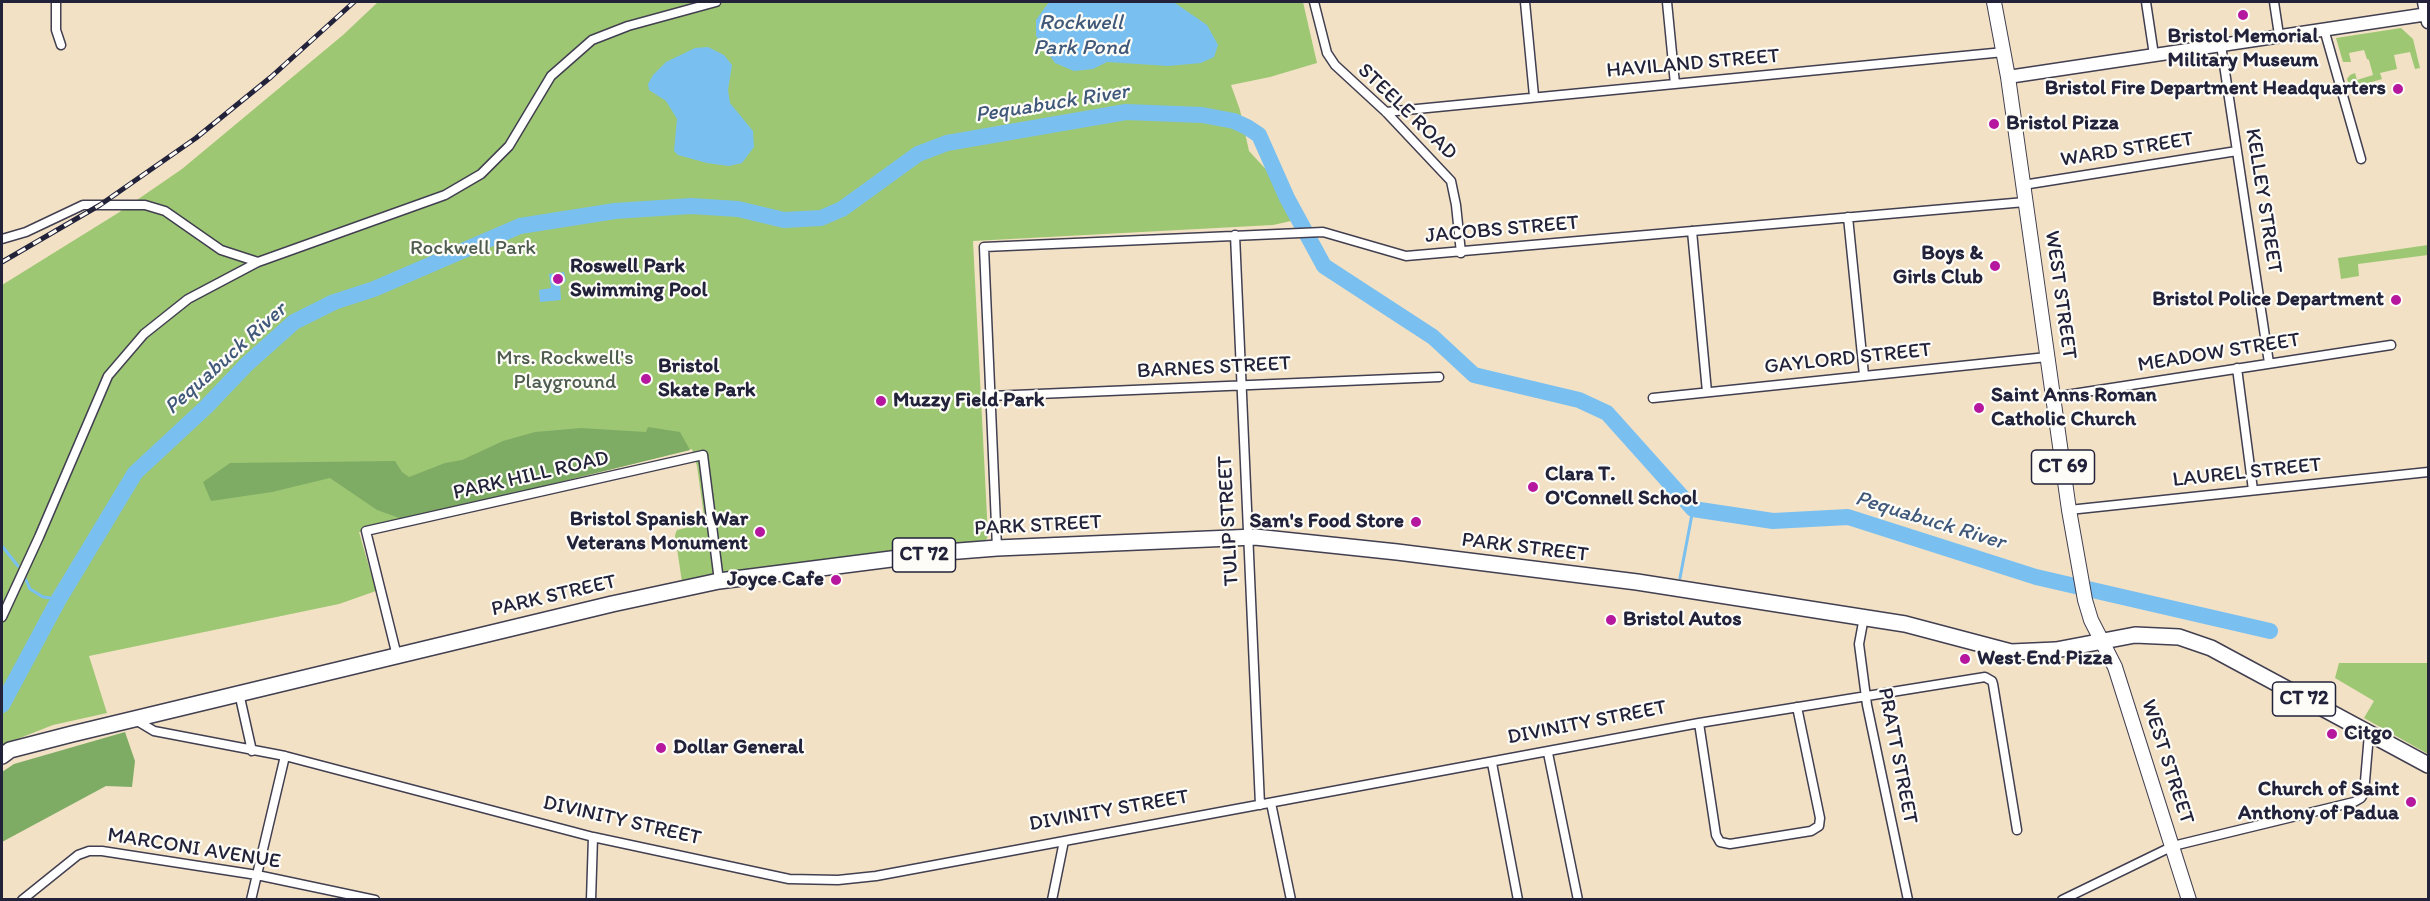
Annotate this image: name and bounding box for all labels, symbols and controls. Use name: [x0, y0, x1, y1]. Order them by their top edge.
marker: Bristol Memorial Military Museum: [2236, 8, 2250, 22]
water label: Rockwell Park Pond: [1033, 10, 1129, 62]
place label: Bristol Memorial Military Museum: [2168, 24, 2318, 74]
street label: HAVILAND STREET: [1605, 44, 1781, 84]
street label: STEELE ROAD: [1352, 58, 1462, 166]
place label: Bristol Fire Department Headquarters: [2045, 76, 2386, 102]
water label: Pequabuck River: [973, 79, 1131, 129]
marker: Bristol Fire Department Headquarters: [2391, 82, 2405, 96]
place label: Bristol Pizza: [2006, 111, 2119, 137]
marker: Bristol Pizza: [1987, 117, 2001, 131]
street label: WARD STREET: [2059, 127, 2195, 173]
street label: KELLEY STREET: [2239, 127, 2287, 275]
street label: JACOBS STREET: [1424, 211, 1580, 249]
street label: WEST STREET: [2039, 229, 2081, 361]
park label: Rockwell Park: [410, 236, 536, 262]
place label: Boys & Girls Club: [1893, 241, 1983, 291]
place label: Roswell Park Swimming Pool: [570, 254, 707, 304]
marker: Boys & Girls Club: [1988, 259, 2002, 273]
marker: Roswell Park Swimming Pool: [551, 272, 565, 286]
place label: Bristol Police Department: [2152, 287, 2384, 313]
marker: Bristol Police Department: [2389, 293, 2403, 307]
water label: Pequabuck River: [160, 297, 292, 421]
street label: MEADOW STREET: [2136, 328, 2302, 378]
street label: GAYLORD STREET: [1763, 338, 1933, 380]
park label: Mrs. Rockwell's Playground: [496, 346, 634, 396]
street label: BARNES STREET: [1136, 351, 1292, 385]
place label: Bristol Skate Park: [658, 354, 755, 404]
marker: Bristol Skate Park: [639, 372, 653, 386]
place label: Saint Anns Roman Catholic Church: [1991, 383, 2157, 433]
place label: Muzzy Field Park: [893, 388, 1044, 414]
marker: Muzzy Field Park: [874, 394, 888, 408]
marker: Saint Anns Roman Catholic Church: [1972, 401, 1986, 415]
street label: PARK HILL ROAD: [451, 446, 611, 506]
road number: CT 69: [2032, 450, 2094, 484]
street label: LAUREL STREET: [2171, 453, 2323, 493]
street label: TULIP STREET: [1213, 455, 1245, 587]
place label: Clara T. O'Connell School: [1545, 462, 1698, 512]
marker: Clara T. O'Connell School: [1526, 480, 1540, 494]
water label: Pequabuck River: [1852, 486, 2008, 556]
place label: Bristol Spanish War Veterans Monument: [566, 507, 748, 557]
place label: Sam's Food Store: [1249, 509, 1404, 535]
street label: PARK STREET: [974, 510, 1102, 542]
marker: Sam's Food Store: [1409, 515, 1423, 529]
marker: Bristol Spanish War Veterans Monument: [753, 525, 767, 539]
street label: PARK STREET: [1460, 528, 1590, 568]
road number: CT 72: [892, 538, 956, 572]
place label: Joyce Cafe: [727, 567, 824, 593]
street label: PARK STREET: [489, 569, 619, 623]
marker: Joyce Cafe: [829, 573, 843, 587]
place label: Bristol Autos: [1623, 607, 1742, 633]
marker: Bristol Autos: [1604, 613, 1618, 627]
place label: West End Pizza: [1977, 646, 2112, 672]
marker: West End Pizza: [1958, 652, 1972, 666]
road number: CT 72: [2272, 682, 2336, 716]
street label: PRATT STREET: [1871, 686, 1923, 826]
street label: DIVINITY STREET: [1505, 695, 1669, 751]
street label: WEST STREET: [2135, 697, 2199, 827]
place label: Citgo: [2344, 721, 2392, 747]
marker: Citgo: [2325, 727, 2339, 741]
place label: Dollar General: [673, 735, 804, 761]
marker: Dollar General: [654, 741, 668, 755]
place label: Church of Saint Anthony of Padua: [2238, 777, 2399, 827]
street label: DIVINITY STREET: [1027, 785, 1191, 837]
street label: DIVINITY STREET: [540, 791, 704, 851]
marker: Church of Saint Anthony of Padua: [2404, 795, 2418, 809]
street label: MARCONI AVENUE: [106, 823, 282, 875]

